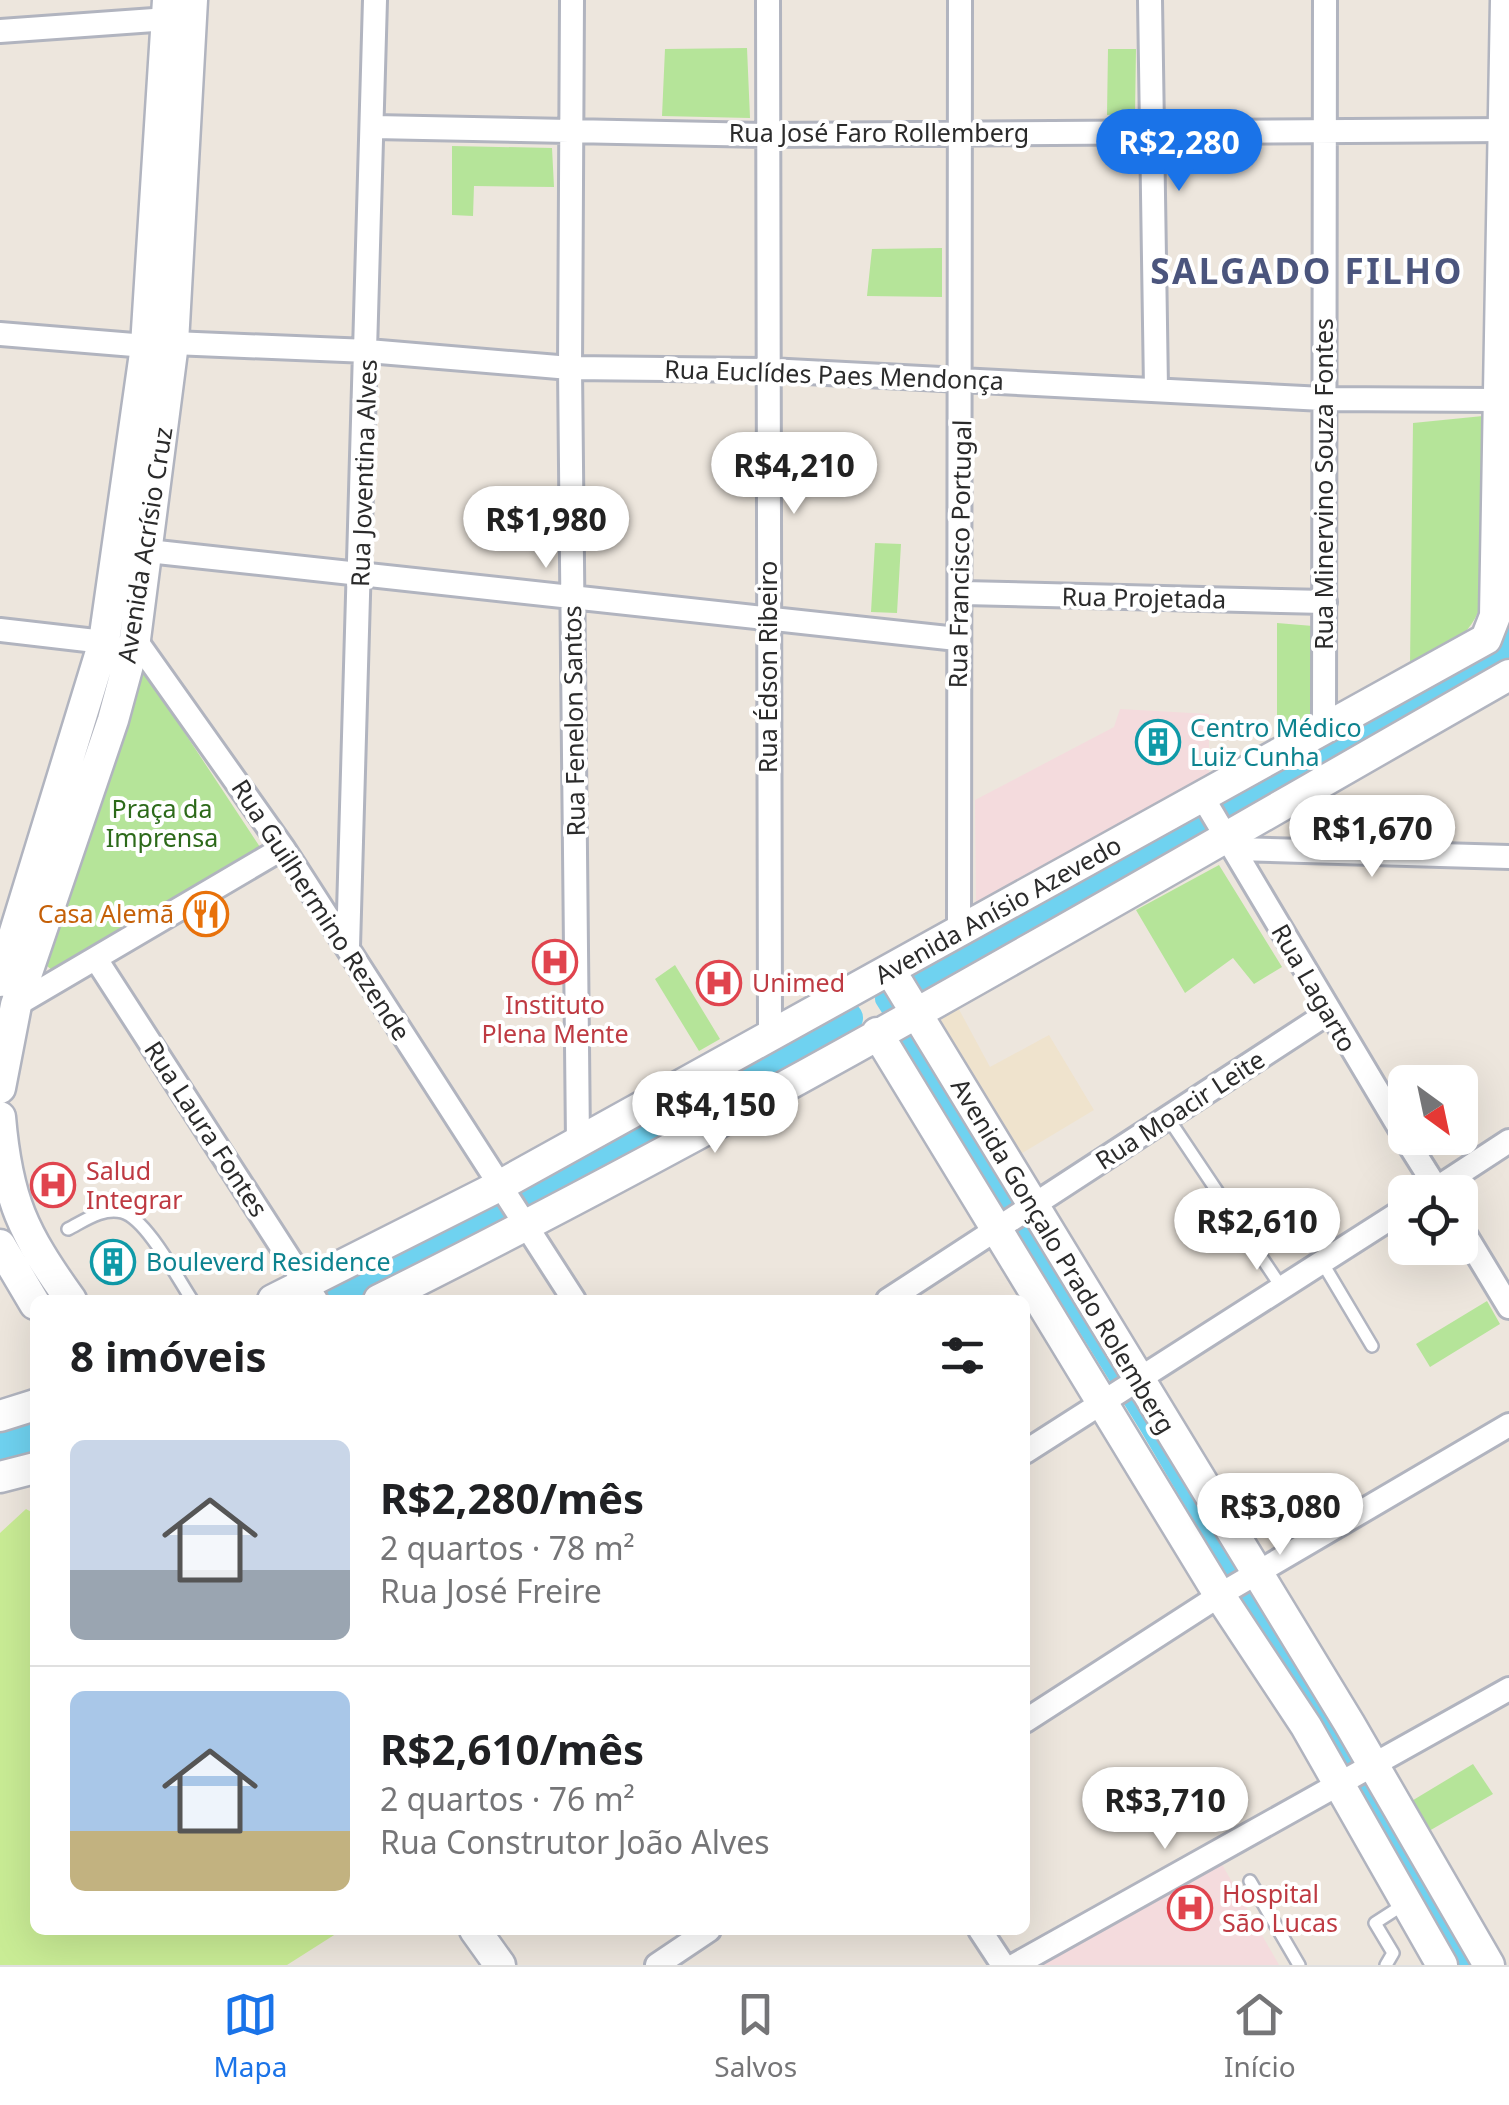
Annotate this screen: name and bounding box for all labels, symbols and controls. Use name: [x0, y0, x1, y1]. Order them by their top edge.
pin: R$2,280: [1087, 109, 1271, 194]
street label: Rua José Faro Rollemberg: [729, 115, 1029, 149]
text: R$2,280: [1118, 120, 1240, 163]
district label: SALGADO FILHO: [1150, 247, 1464, 294]
street label: Rua Minervino Souza Fontes: [1306, 318, 1340, 650]
street label: Rua Euclídes Paes Mendonça: [664, 351, 1004, 397]
street label: Rua Joventina Alves: [342, 358, 384, 587]
street label: Rua Francisco Portugal: [940, 419, 978, 689]
street label: Avenida Acrísio Cruz: [109, 424, 179, 665]
pin: R$4,210: [702, 432, 886, 517]
text: R$4,210: [733, 443, 855, 486]
pin: R$1,980: [454, 486, 638, 571]
text: R$1,980: [485, 497, 607, 540]
street label: Rua Édson Ribeiro: [750, 561, 784, 773]
street label: Rua Projetada: [1061, 579, 1227, 615]
street label: Rua Fenelon Santos: [554, 605, 592, 837]
place label: Centro Médico Luiz Cunha: [1190, 710, 1362, 773]
building icon: Centro Médico Luiz Cunha: [1135, 719, 1181, 765]
street label: Rua Guilhermino Rezende: [225, 772, 419, 1047]
park label: Praça da Imprensa: [106, 791, 218, 854]
pin: R$1,670: [1280, 795, 1464, 880]
text: R$1,670: [1311, 806, 1433, 849]
street label: Avenida Anísio Azevedo: [868, 827, 1127, 991]
restaurant icon: Casa Alemã: [183, 891, 229, 937]
place label: Casa Alemã: [38, 896, 174, 930]
street label: Rua Lagarto: [1265, 917, 1365, 1058]
hospital icon: Instituto Plena Mente: [532, 939, 578, 985]
hospital icon: Unimed: [696, 960, 742, 1006]
place label: Unimed: [752, 965, 845, 999]
place label: Instituto Plena Mente: [481, 987, 629, 1050]
street label: Rua Laura Fontes: [137, 1034, 276, 1223]
street label: Rua Moacir Leite: [1088, 1042, 1271, 1177]
north arrow: [1388, 1065, 1478, 1155]
map controls: [1388, 1065, 1478, 1265]
pin: R$4,150: [623, 1071, 807, 1156]
street label: Avenida Gonçalo Prado Rolemberg: [944, 1071, 1184, 1440]
text: R$4,150: [654, 1082, 776, 1125]
place label: Salud Integrar: [86, 1153, 183, 1216]
hospital icon: Salud Integrar: [30, 1162, 76, 1208]
button: locate: [1388, 1175, 1478, 1265]
pin: R$2,610: [1165, 1188, 1349, 1273]
text: R$2,610: [1196, 1199, 1318, 1242]
building icon: Bouleverd Residence: [90, 1239, 136, 1285]
place label: Bouleverd Residence: [146, 1244, 390, 1278]
text: 8 imóveis: [70, 1327, 267, 1384]
icon: filters: [935, 1328, 990, 1383]
text: R$2,280/mês: [380, 1469, 644, 1526]
pin: R$3,080: [1188, 1473, 1372, 1558]
icon: home: [150, 1480, 270, 1600]
text: R$3,080: [1219, 1484, 1341, 1527]
text: 2 quartos · 78 m²: [380, 1526, 635, 1569]
text: Rua José Freire: [380, 1569, 602, 1612]
text: R$2,610/mês: [380, 1720, 644, 1777]
icon: home: [150, 1731, 270, 1851]
pin: R$3,710: [1073, 1767, 1257, 1852]
text: 2 quartos · 76 m²: [380, 1777, 635, 1820]
text: R$3,710: [1104, 1778, 1226, 1821]
text: Rua Construtor João Alves: [380, 1820, 770, 1863]
place label: Hospital São Lucas: [1222, 1876, 1338, 1939]
hospital icon: Hospital São Lucas: [1167, 1885, 1213, 1931]
tab: Mapa: [213, 1987, 287, 2085]
tab: Salvos: [714, 1987, 797, 2085]
tab: Início: [1224, 1987, 1296, 2085]

